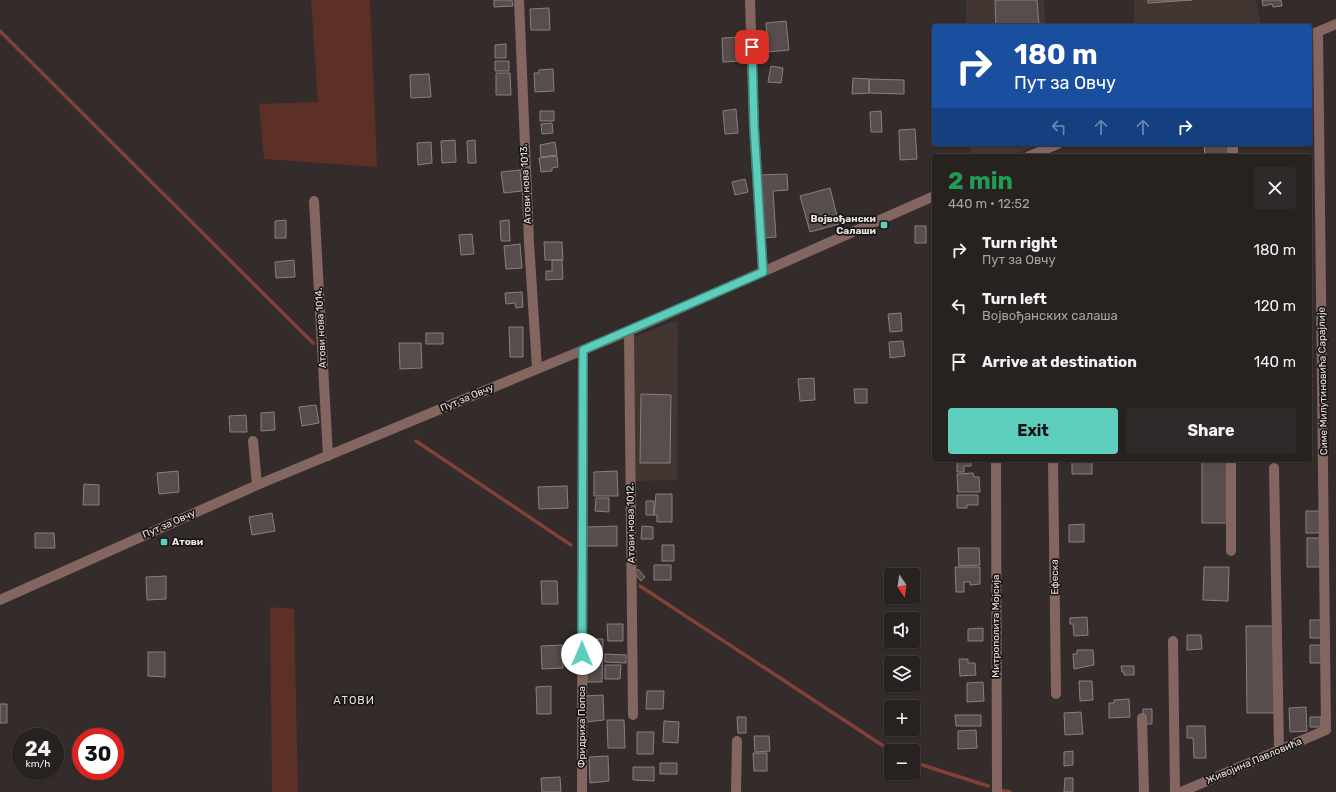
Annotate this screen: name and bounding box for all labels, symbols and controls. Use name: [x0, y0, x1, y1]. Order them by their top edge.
pin: [735, 30, 769, 64]
icon: arrive: [741, 36, 763, 58]
text: 180 m: [1014, 38, 1098, 71]
icon: right: [948, 40, 1000, 92]
text: Пут за Овчу: [1014, 72, 1116, 94]
icon: left: [1048, 116, 1070, 138]
icon: ahead: [1090, 116, 1112, 138]
icon: ahead: [1132, 116, 1154, 138]
icon: right: [1174, 116, 1196, 138]
street label: Атови нова 1013.: [518, 143, 534, 225]
text: 2 min: [948, 167, 1013, 195]
button: close: [1254, 167, 1296, 209]
text: 440 m · 12:52: [948, 196, 1030, 211]
place label: Војвођански Салаши: [811, 213, 876, 237]
marker: Војвођански Салаши: [879, 220, 889, 230]
text: Turn right: [982, 234, 1057, 252]
icon: right: [948, 239, 970, 261]
text: 180 m: [1254, 241, 1296, 259]
text: Пут за Овчу: [982, 252, 1056, 267]
street label: Атови нова 1014.: [313, 287, 329, 369]
text: Turn left: [982, 290, 1047, 308]
icon: left: [948, 295, 970, 317]
text: 120 m: [1254, 297, 1296, 315]
street label: Симе Милутиновића Сарајлије: [1316, 306, 1330, 455]
text: Војвођанских салаша: [982, 308, 1118, 323]
icon: arrive: [948, 351, 970, 373]
text: Arrive at destination: [982, 353, 1137, 371]
text: 140 m: [1254, 353, 1296, 371]
street label: Пут за Овчу: [439, 381, 496, 415]
button: Exit: [948, 408, 1118, 454]
button: Share: [1126, 408, 1296, 454]
street label: Атови нова 1012.: [624, 483, 638, 563]
street label: Пут за Овчу: [141, 507, 198, 541]
place label: Атови: [172, 536, 203, 548]
marker: Атови: [159, 537, 169, 547]
street label: Ефеска: [1049, 559, 1061, 595]
north arrow: [884, 568, 920, 604]
map controls: [884, 568, 920, 780]
street label: Митрополита Мојсија: [990, 574, 1002, 678]
button: sound: [884, 612, 920, 648]
position arrow: [561, 633, 603, 675]
button: layers: [884, 656, 920, 692]
street label: Фридриха Попса: [576, 686, 588, 768]
district label: АТОВИ: [333, 694, 375, 707]
button: +: [884, 700, 920, 736]
speed limit sign: 30: [72, 728, 124, 780]
street label: Живојина Павловића: [1204, 735, 1304, 787]
text: 24: [25, 737, 51, 761]
button: −: [884, 744, 920, 780]
text: km/h: [26, 758, 50, 770]

